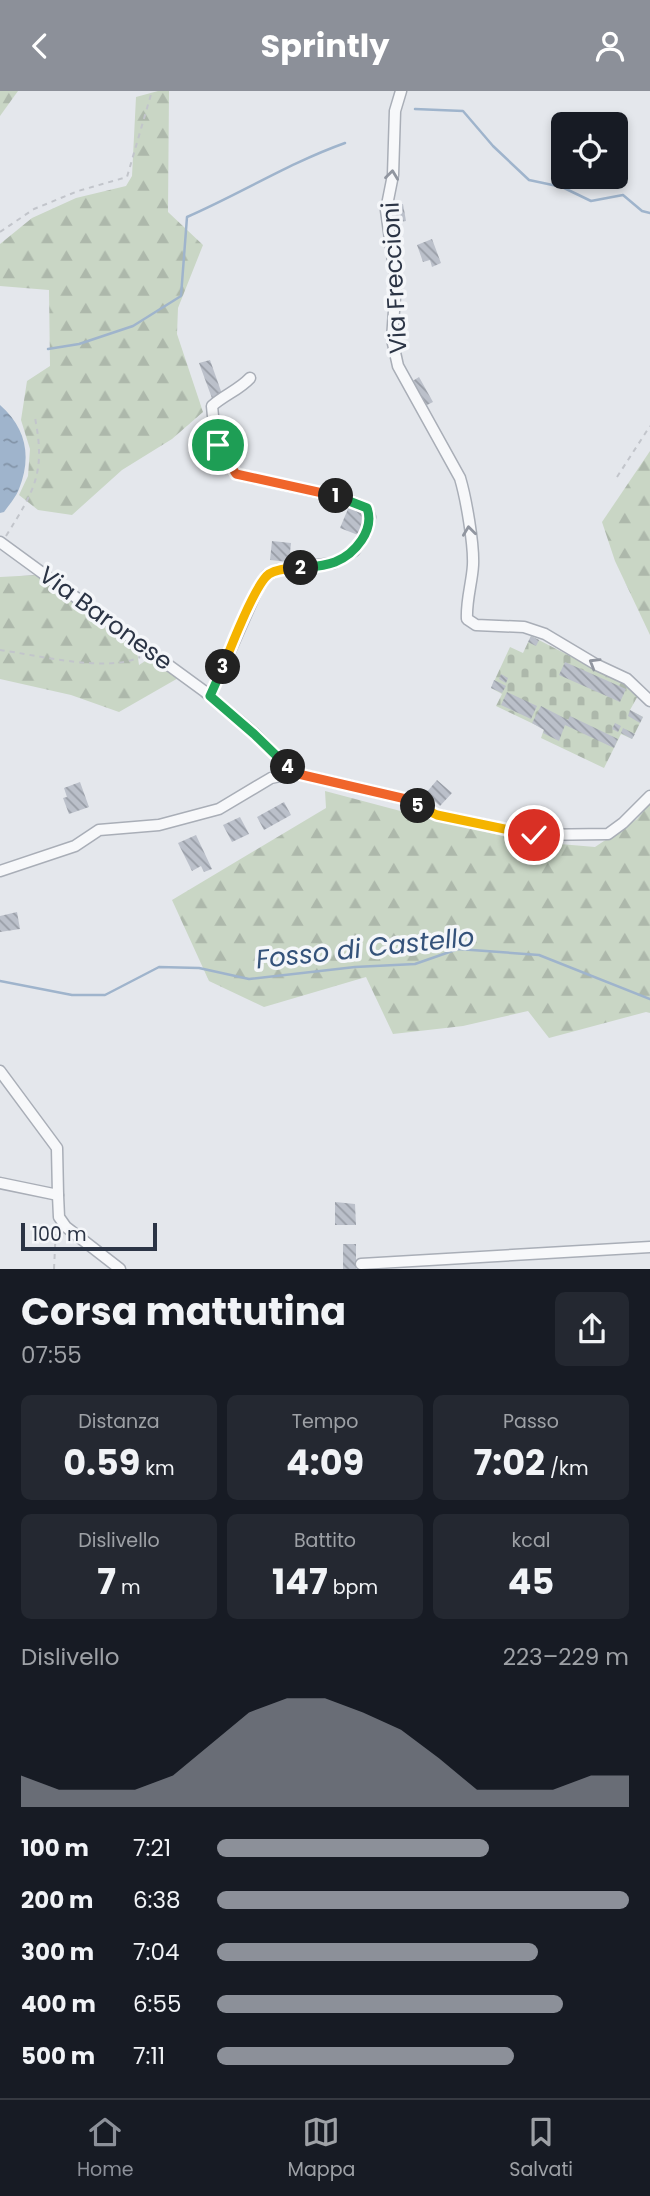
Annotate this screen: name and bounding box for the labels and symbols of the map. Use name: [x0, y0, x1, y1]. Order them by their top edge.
one-way arrow: [384, 169, 399, 180]
street label: Via Freccioni: [374, 201, 414, 355]
pin: [188, 415, 248, 475]
pin: 1: [318, 479, 354, 513]
one-way arrow: [462, 525, 477, 537]
pin: 2: [284, 551, 318, 585]
street label: Via Baronese: [33, 558, 179, 678]
pin: 3: [206, 649, 241, 685]
one-way arrow: [589, 658, 602, 671]
pin: 4: [270, 749, 306, 785]
pin: 5: [400, 789, 436, 823]
pin: [504, 805, 564, 865]
water label: Fosso di Castello: [254, 919, 476, 977]
scale bar: [21, 1219, 158, 1251]

